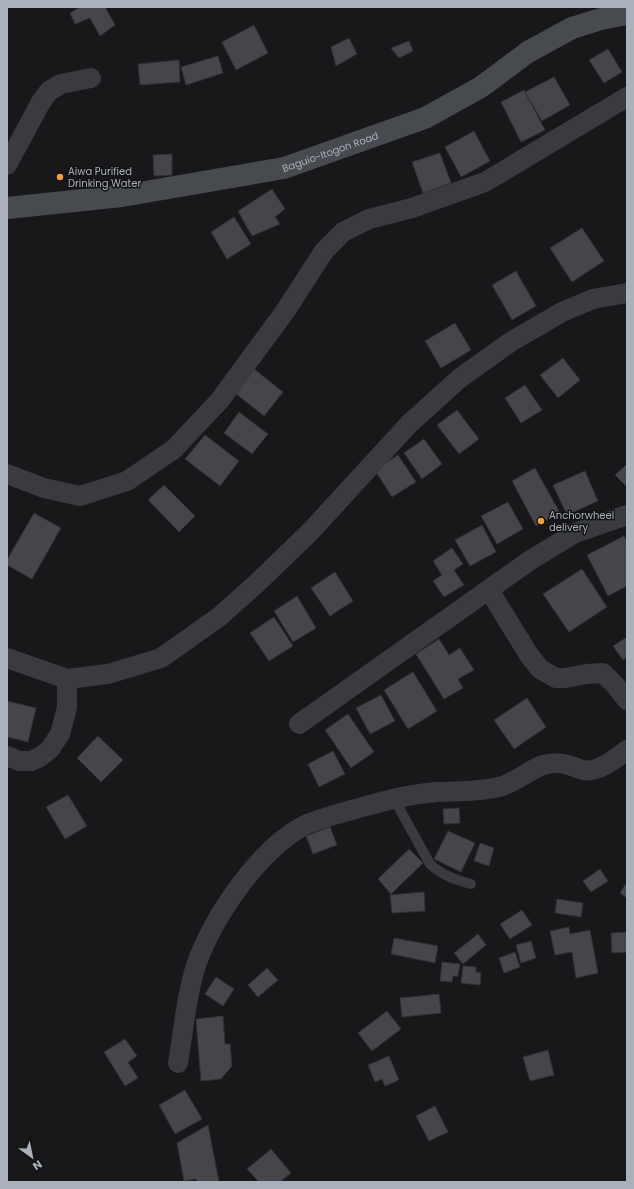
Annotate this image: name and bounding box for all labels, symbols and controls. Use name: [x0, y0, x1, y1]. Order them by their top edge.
street label: Baguio-Itogon Road: [280, 128, 380, 176]
place label: Aiwa Purified Drinking Water: [68, 164, 141, 191]
marker: Aiwa Purified Drinking Water: [55, 172, 65, 182]
place label: Anchorwheel delivery: [549, 508, 614, 535]
marker: Anchorwheel delivery: [536, 516, 546, 526]
north arrow: [12, 1137, 52, 1177]
text: N: [30, 1156, 45, 1174]

